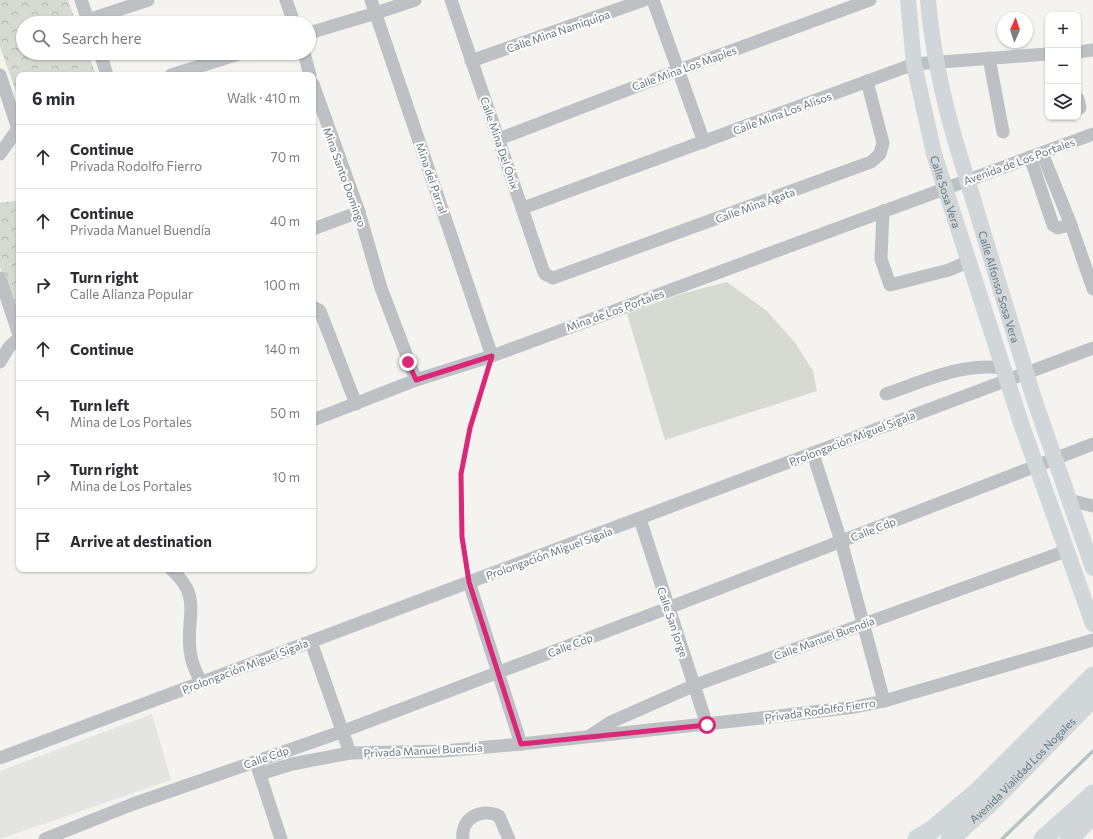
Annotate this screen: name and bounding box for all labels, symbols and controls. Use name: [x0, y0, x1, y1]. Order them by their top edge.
street label: Calle Mina Namiquipa: [505, 7, 611, 55]
north arrow: [997, 12, 1033, 48]
map controls: [1045, 12, 1081, 120]
button: +: [1045, 12, 1081, 48]
search box: [16, 16, 316, 60]
icon: search: [30, 27, 52, 49]
text: Search here: [62, 29, 141, 47]
street label: Calle Mina Los Maples: [630, 43, 738, 93]
button: −: [1045, 48, 1081, 84]
button: layers: [1045, 84, 1081, 120]
text: 6 min: [32, 88, 75, 109]
street label: Calle Mina Los Alisos: [731, 89, 833, 137]
text: Walk · 410 m: [227, 90, 300, 106]
street label: Calle Mina Del Ónix: [478, 95, 523, 191]
street label: Mina Santo Domingo: [321, 125, 369, 229]
street label: Avenida de Los Portales: [962, 135, 1076, 187]
text: Continue: [70, 140, 134, 158]
street label: Mina del Parral: [414, 141, 450, 215]
icon: ahead: [32, 146, 54, 168]
text: 70 m: [271, 149, 300, 165]
street label: Calle Sosa Vera: [928, 154, 964, 229]
text: Privada Rodolfo Fierro: [70, 158, 202, 174]
street label: Calle Mina Ágata: [713, 184, 796, 225]
text: Continue: [70, 204, 134, 222]
icon: ahead: [32, 210, 54, 232]
text: 40 m: [270, 213, 300, 229]
text: Privada Manuel Buendía: [70, 222, 211, 238]
street label: Calle Alfonso Sosa Vera: [977, 229, 1023, 344]
text: Turn right: [70, 268, 139, 286]
icon: right: [32, 274, 54, 296]
text: 100 m: [264, 277, 300, 293]
text: Calle Alianza Popular: [70, 286, 193, 302]
street label: Mina de Los Portales: [564, 286, 666, 334]
icon: ahead: [32, 338, 54, 360]
text: Continue: [70, 340, 134, 358]
text: 140 m: [264, 341, 300, 357]
route end: [399, 353, 417, 371]
text: Turn left: [70, 396, 129, 414]
icon: left: [32, 402, 54, 424]
text: 50 m: [270, 405, 300, 421]
street label: Prolongación Miguel Sigala: [787, 408, 917, 468]
text: Mina de Los Portales: [70, 414, 192, 430]
text: Turn right: [70, 460, 139, 478]
icon: right: [32, 466, 54, 488]
text: 10 m: [272, 469, 300, 485]
text: Mina de Los Portales: [70, 478, 192, 494]
street label: Calle Cdp: [849, 514, 897, 544]
street label: Prolongación Miguel Sigala: [484, 524, 614, 582]
icon: arrive: [32, 530, 54, 552]
text: Arrive at destination: [70, 532, 212, 550]
street label: Calle San Jorge: [654, 585, 691, 659]
street label: Calle Manuel Buendía: [772, 614, 876, 662]
street label: Calle Cdp: [546, 630, 594, 660]
street label: Prolongación Miguel Sigala: [180, 636, 310, 696]
street label: Privada Rodolfo Fierro: [764, 696, 877, 724]
street label: Avenida Vialidad Los Nogales: [966, 714, 1077, 825]
route start: [698, 716, 716, 734]
street label: Privada Manuel Buendía: [363, 740, 483, 760]
street label: Calle Cdp: [242, 743, 290, 771]

